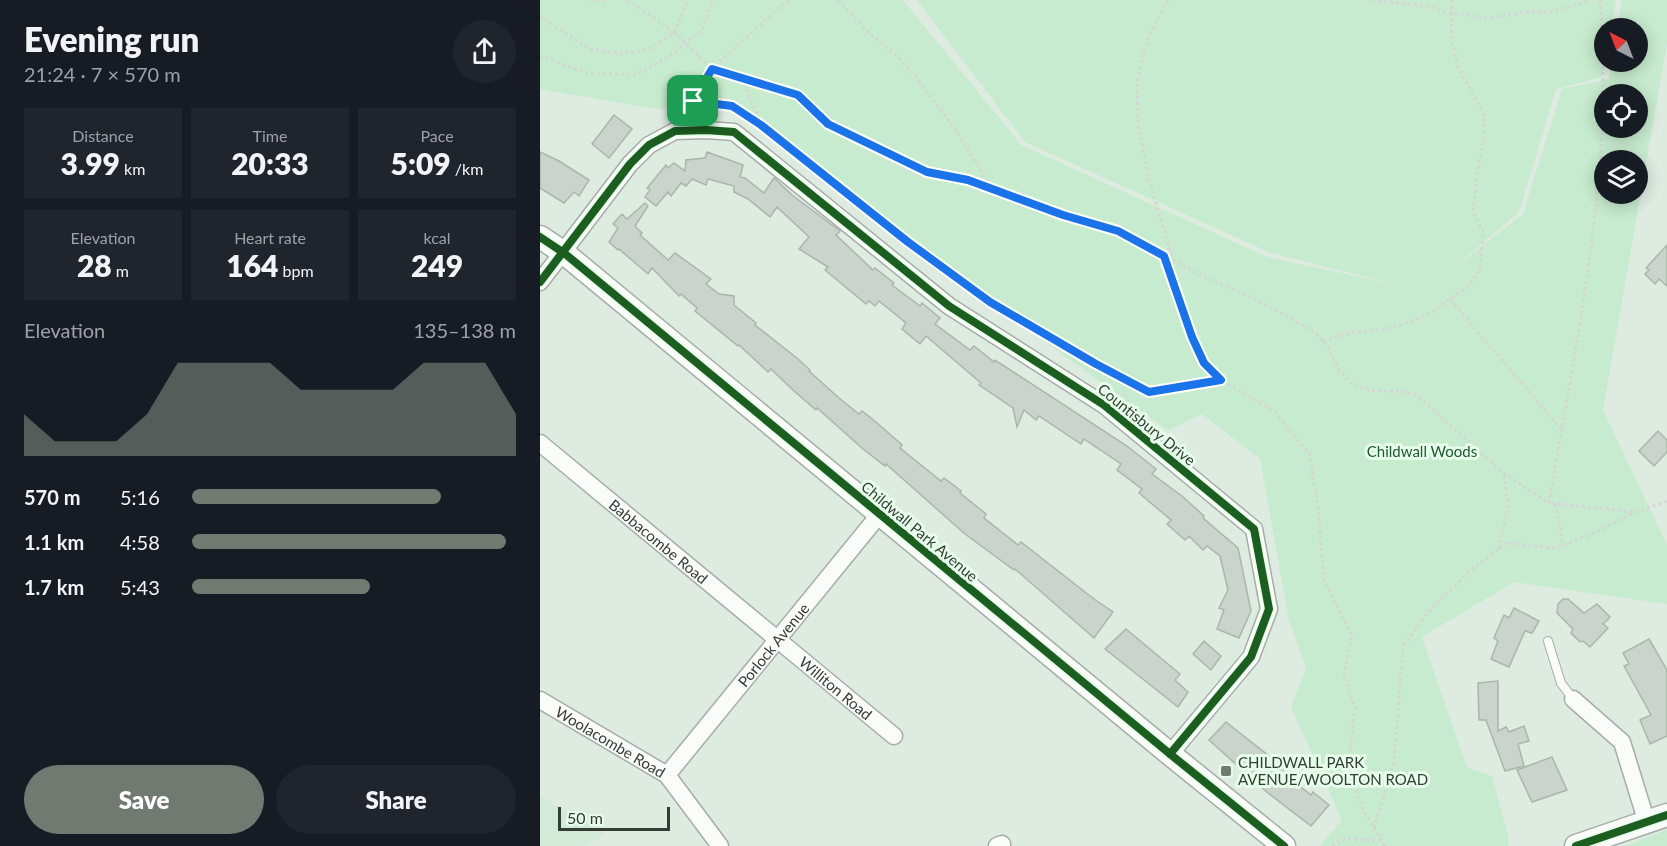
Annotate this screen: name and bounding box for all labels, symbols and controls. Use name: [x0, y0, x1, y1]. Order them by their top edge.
north arrow: [1594, 18, 1648, 72]
map controls: [1594, 18, 1648, 204]
text: Evening run: [24, 19, 199, 59]
button: share: [453, 20, 516, 83]
text: 21:24 · 7 × 570 m: [24, 62, 181, 86]
pin: [667, 75, 718, 126]
icon: arrive: [676, 84, 709, 117]
button: locate: [1594, 84, 1648, 138]
text: Distance: [72, 126, 134, 145]
text: Time: [253, 126, 287, 145]
text: Pace: [420, 126, 454, 145]
text: 3.99: [61, 145, 120, 181]
text: 20:33: [231, 145, 309, 181]
text: 5:09: [391, 145, 451, 181]
button: layers: [1594, 150, 1648, 204]
text: km: [120, 159, 145, 178]
text: /km: [451, 159, 483, 178]
text: Elevation: [71, 228, 136, 247]
text: Heart rate: [234, 228, 306, 247]
text: kcal: [423, 228, 451, 247]
text: 28: [77, 247, 112, 283]
text: 164: [226, 247, 279, 283]
text: 249: [411, 247, 463, 283]
text: m: [112, 261, 129, 280]
text: bpm: [279, 261, 314, 280]
text: Elevation: [24, 318, 105, 342]
text: 135–138 m: [413, 318, 516, 342]
street label: Countisbury Drive: [1095, 379, 1199, 469]
park label: Childwall Woods: [1367, 442, 1477, 460]
street label: Childwall Park Avenue: [858, 477, 982, 585]
text: 570 m: [24, 485, 80, 509]
text: 5:16: [120, 485, 160, 509]
street label: Babbacombe Road: [606, 495, 712, 587]
text: 1.1 km: [24, 530, 84, 554]
text: 4:58: [120, 530, 160, 554]
text: 1.7 km: [24, 575, 84, 599]
text: 5:43: [120, 575, 160, 599]
street label: Porlock Avenue: [734, 599, 813, 690]
street label: Williton Road: [796, 652, 876, 723]
street label: Woolacombe Road: [553, 702, 669, 781]
place label: CHILDWALL PARK AVENUE/WOOLTON ROAD: [1238, 753, 1428, 788]
marker: CHILDWALL PARK AVENUE/WOOLTON ROAD: [1219, 764, 1233, 778]
button: Save: [24, 765, 264, 834]
button: Share: [276, 765, 516, 834]
scale bar: [558, 804, 670, 832]
text: 50 m: [567, 808, 603, 827]

